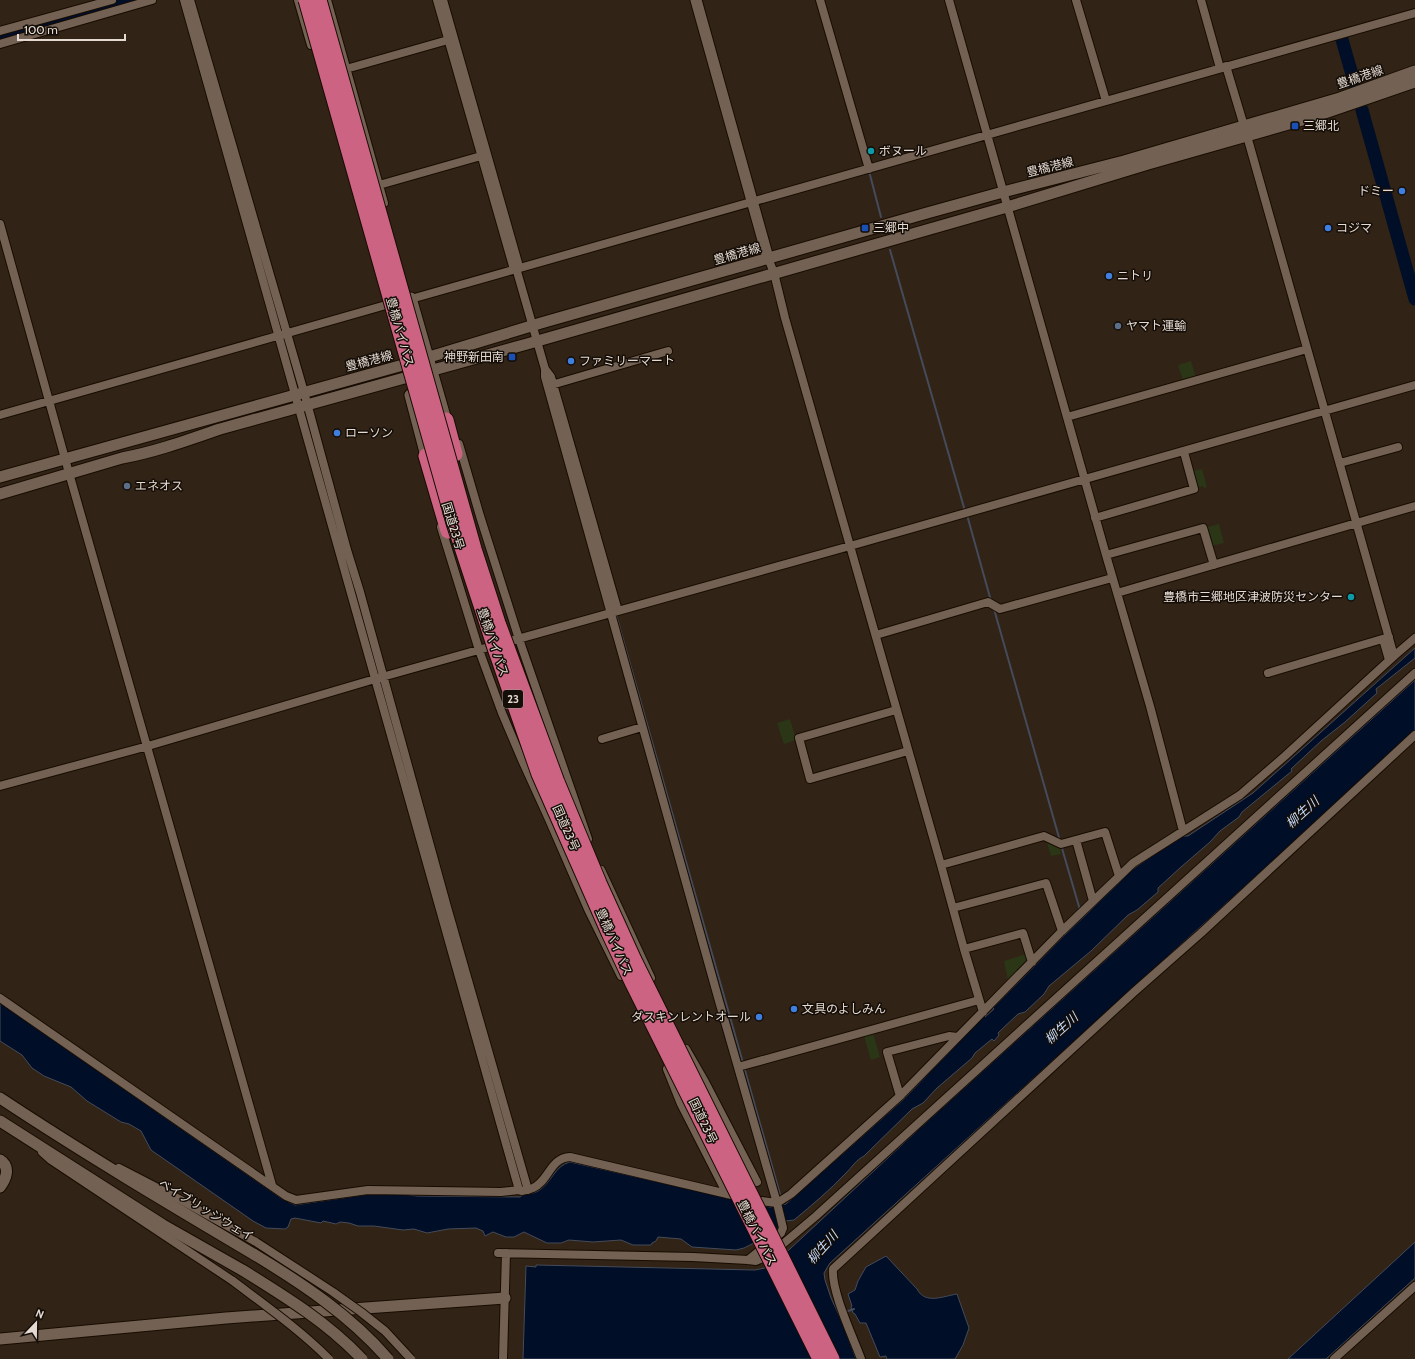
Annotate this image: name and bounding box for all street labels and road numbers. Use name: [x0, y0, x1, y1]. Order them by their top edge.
street label: 豊橋港線: [1335, 62, 1385, 91]
street label: 豊橋港線: [1025, 153, 1075, 180]
street label: 豊橋港線: [712, 240, 762, 267]
street label: 豊橋バイパス: [383, 295, 418, 368]
street label: 豊橋港線: [344, 347, 394, 374]
street label: 国道23号: [439, 500, 468, 551]
street label: 豊橋バイパス: [475, 605, 512, 678]
road number: 23: [503, 690, 523, 708]
street label: 国道23号: [550, 802, 583, 853]
street label: 豊橋バイパス: [593, 906, 636, 978]
street label: 国道23号: [686, 1096, 721, 1146]
street label: ベイブリッジウェイ: [156, 1175, 256, 1244]
street label: 豊橋バイパス: [734, 1197, 780, 1268]

